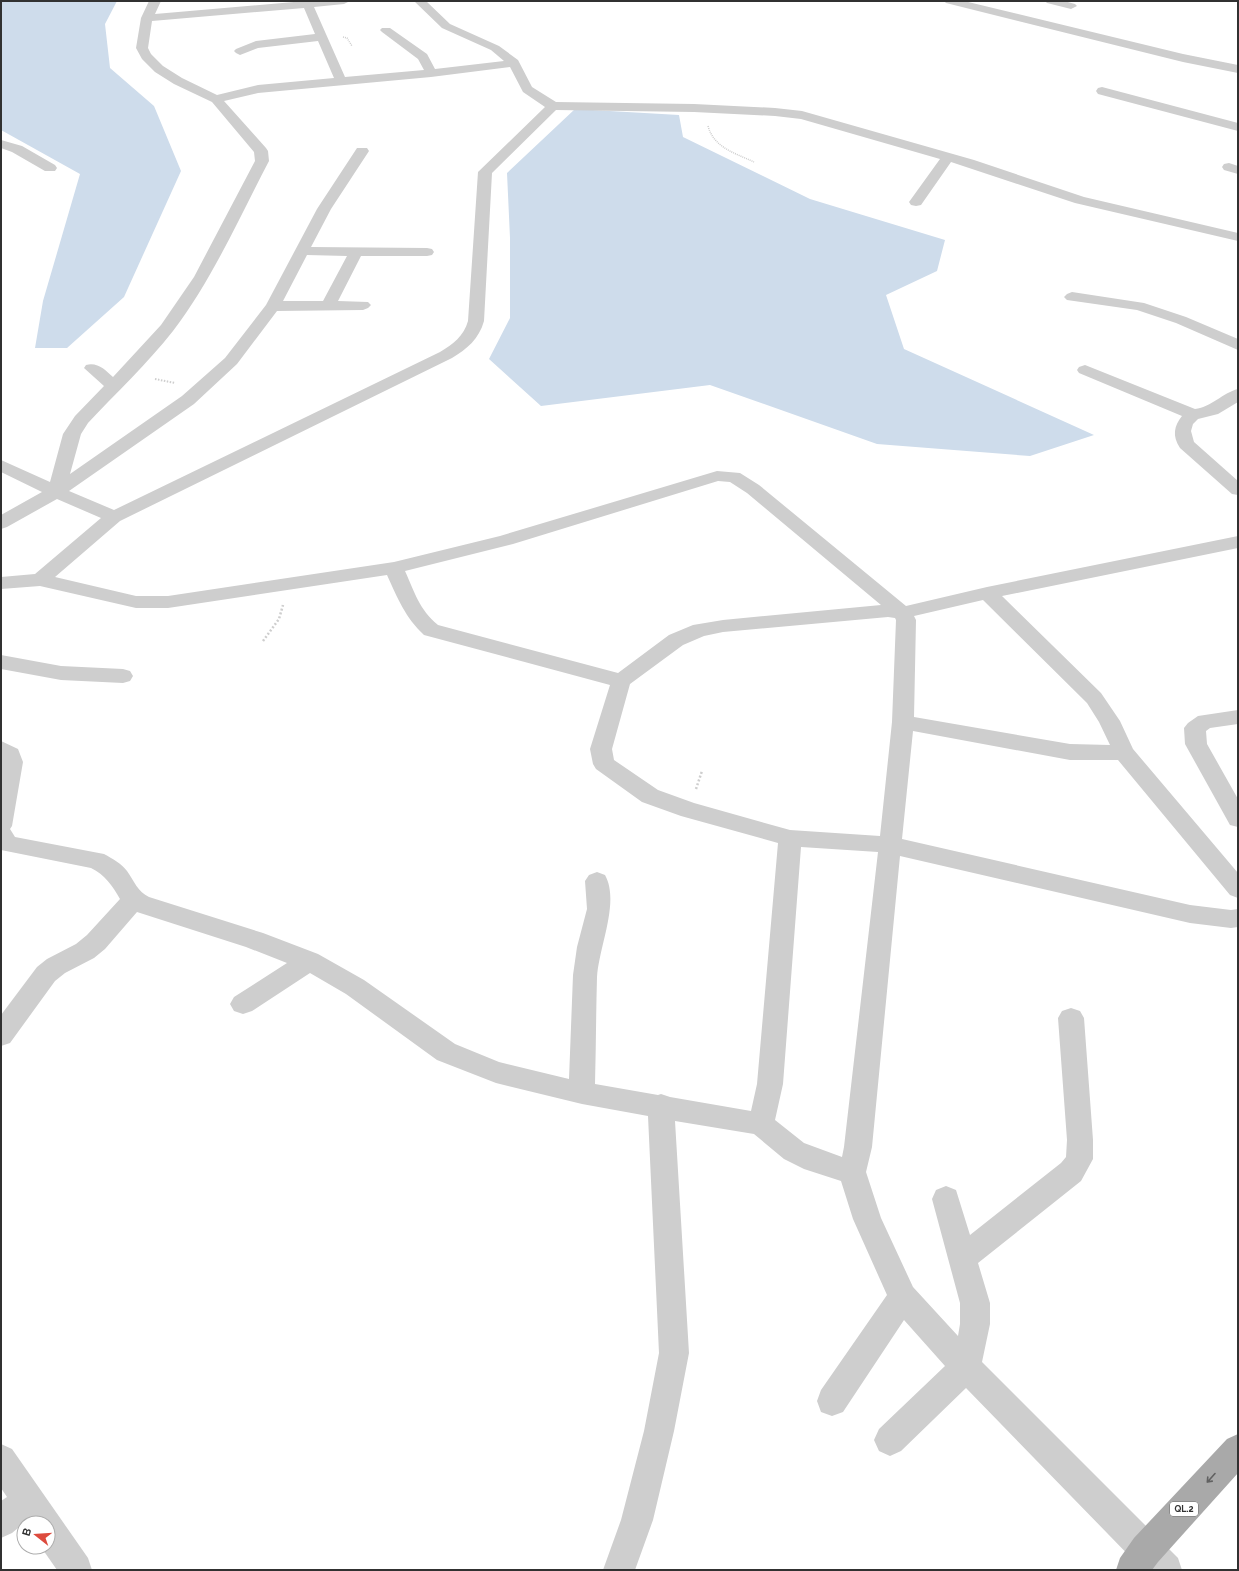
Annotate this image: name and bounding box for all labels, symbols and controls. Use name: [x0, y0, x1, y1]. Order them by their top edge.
one-way arrow: [1207, 1473, 1216, 1483]
road number: QL.2: [1170, 1502, 1198, 1516]
north arrow: [16, 1515, 56, 1555]
text: B: [20, 1526, 34, 1538]

